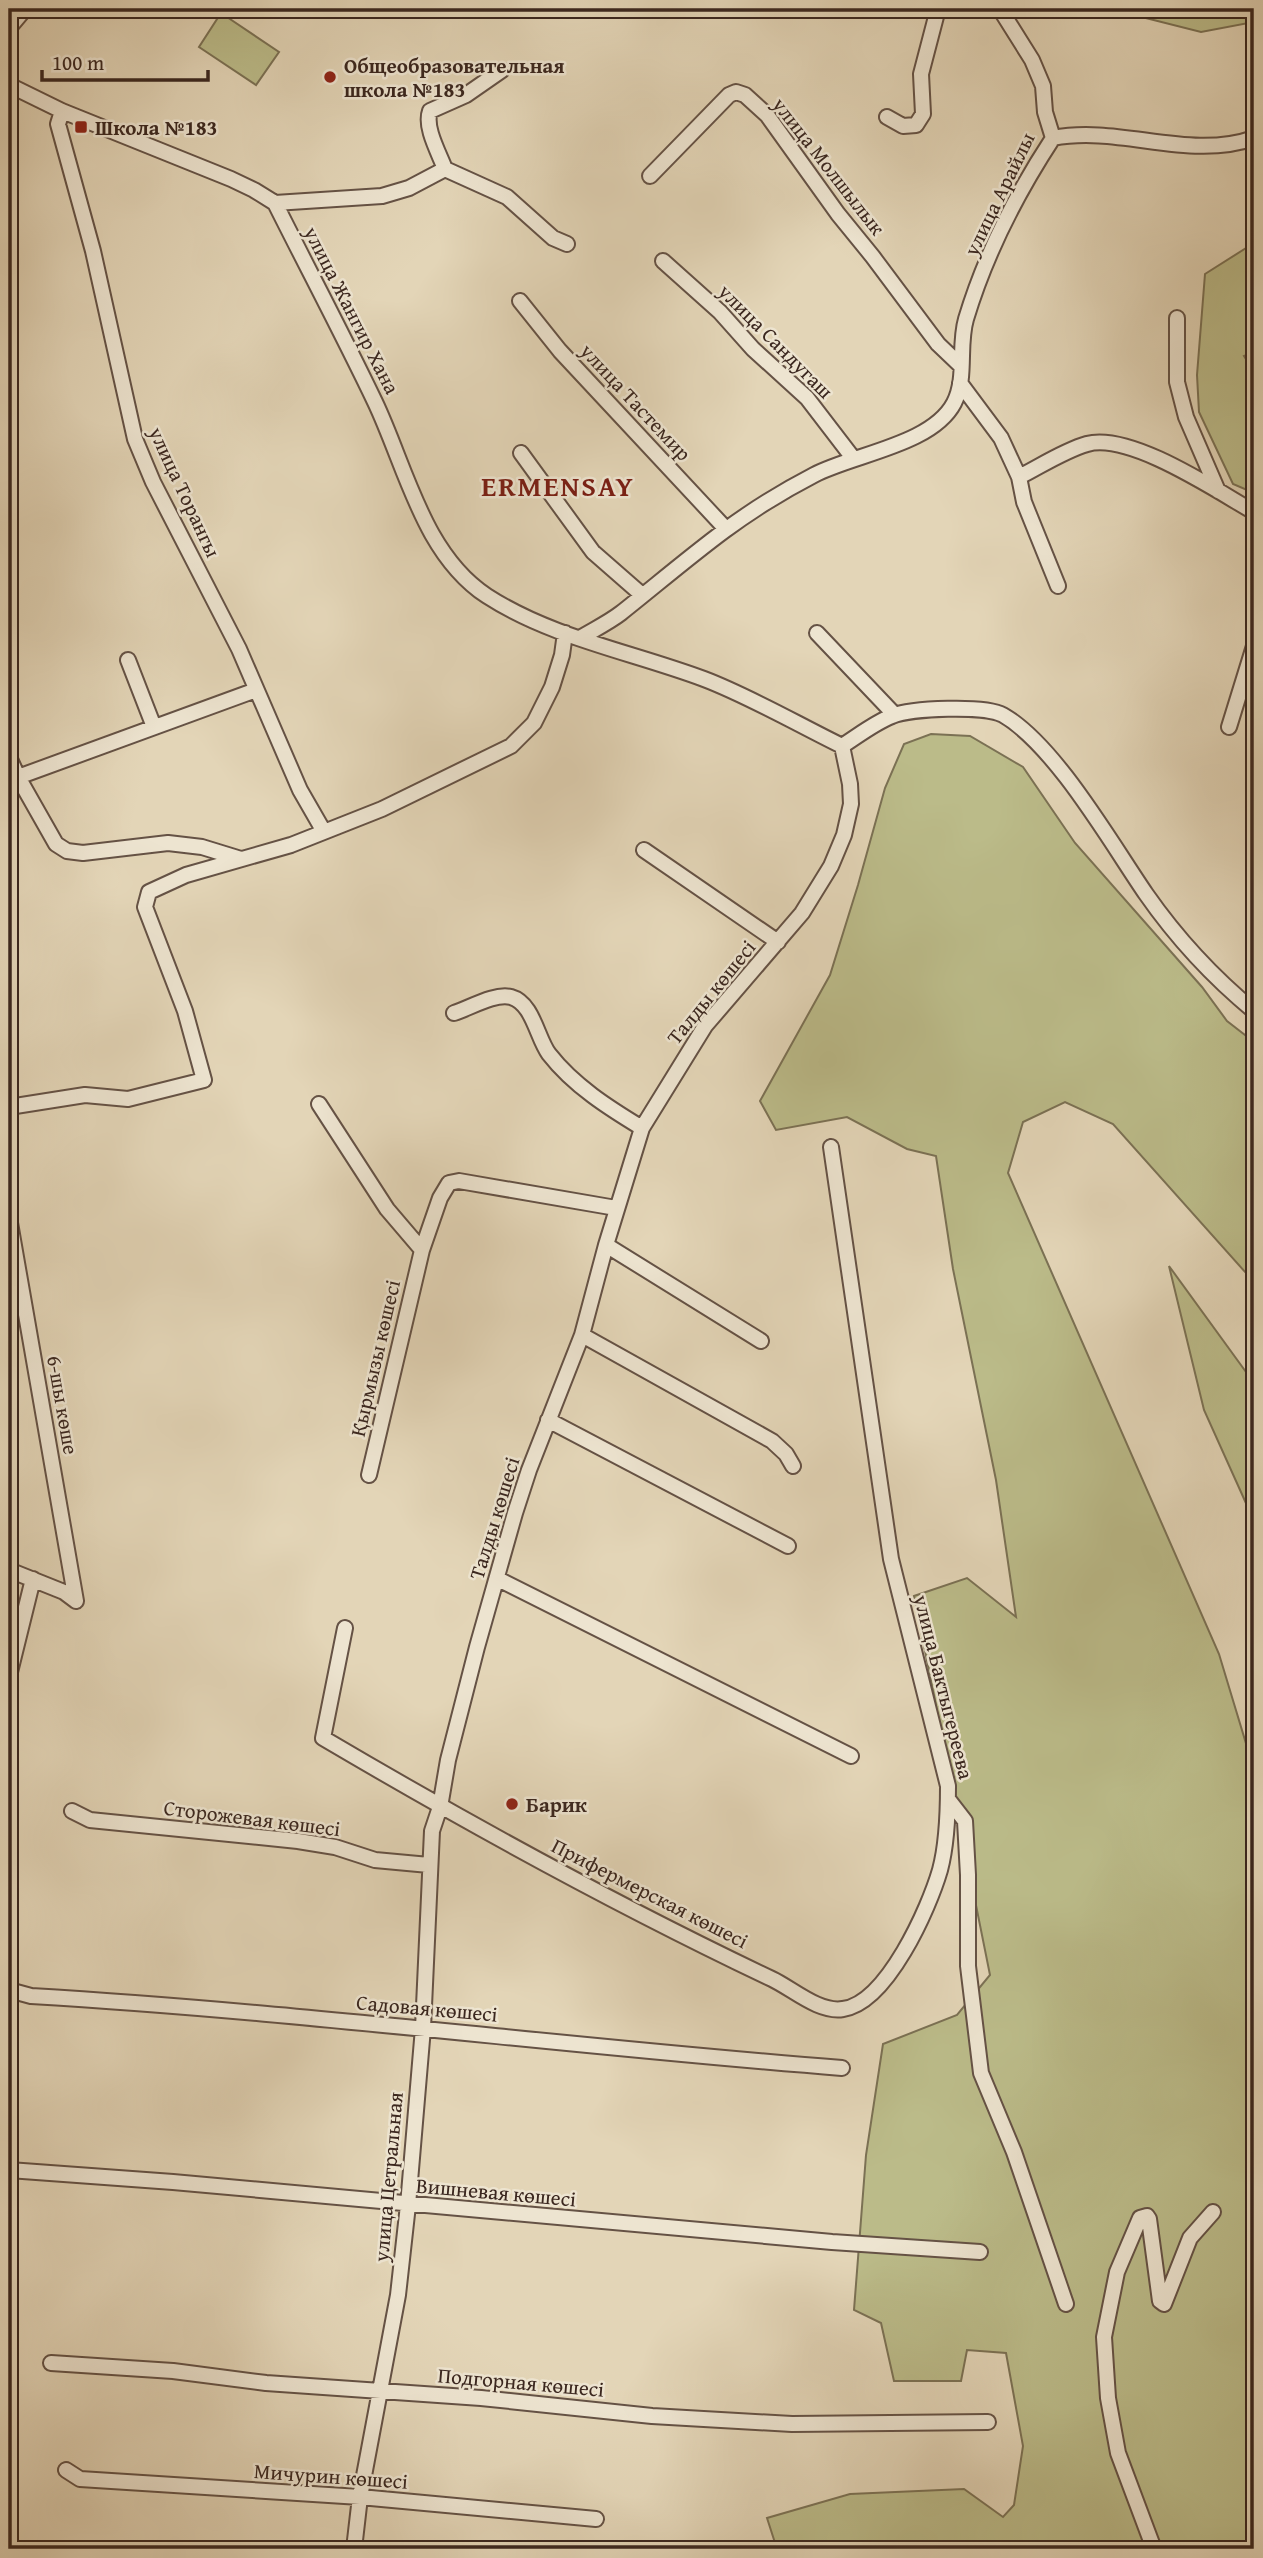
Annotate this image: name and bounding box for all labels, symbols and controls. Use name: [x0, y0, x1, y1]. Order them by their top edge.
scale bar: [42, 38, 208, 82]
text: 100 m: [52, 47, 104, 78]
place label: Общеобразовательная школа №183: [344, 50, 565, 105]
marker: Общеобразовательная школа №183: [322, 69, 338, 85]
street label: улица Молшылык: [764, 90, 893, 242]
place label: Школа №183: [95, 112, 217, 143]
marker: Школа №183: [73, 119, 89, 135]
street label: улица Арайлы: [955, 127, 1042, 262]
street label: улица Жангир Хана: [296, 220, 408, 399]
street label: улица Сандугаш: [711, 276, 841, 406]
street label: улица Тастемир: [572, 335, 699, 468]
street label: улица Торангы: [141, 421, 229, 563]
district label: ERMENSAY: [481, 465, 635, 506]
street label: Талды көшесі: [659, 933, 763, 1051]
street label: Қырмызы көшесі: [342, 1276, 408, 1440]
street label: 6-шы көше: [39, 1353, 87, 1457]
street label: Талды көшесі: [461, 1453, 527, 1583]
street label: улица Бактыгереева: [906, 1591, 982, 1782]
place label: Барик: [526, 1789, 588, 1820]
street label: Сторожевая көшесі: [162, 1792, 342, 1844]
marker: Барик: [504, 1796, 520, 1812]
street label: Прифермерская көшесі: [546, 1830, 754, 1956]
street label: Садовая көшесі: [355, 1986, 499, 2030]
street label: улица Цетральная: [365, 2090, 411, 2264]
street label: Вишневая көшесі: [415, 2170, 577, 2214]
street label: Подгорная көшесі: [437, 2359, 605, 2405]
street label: Мичурин көшесі: [253, 2455, 409, 2497]

